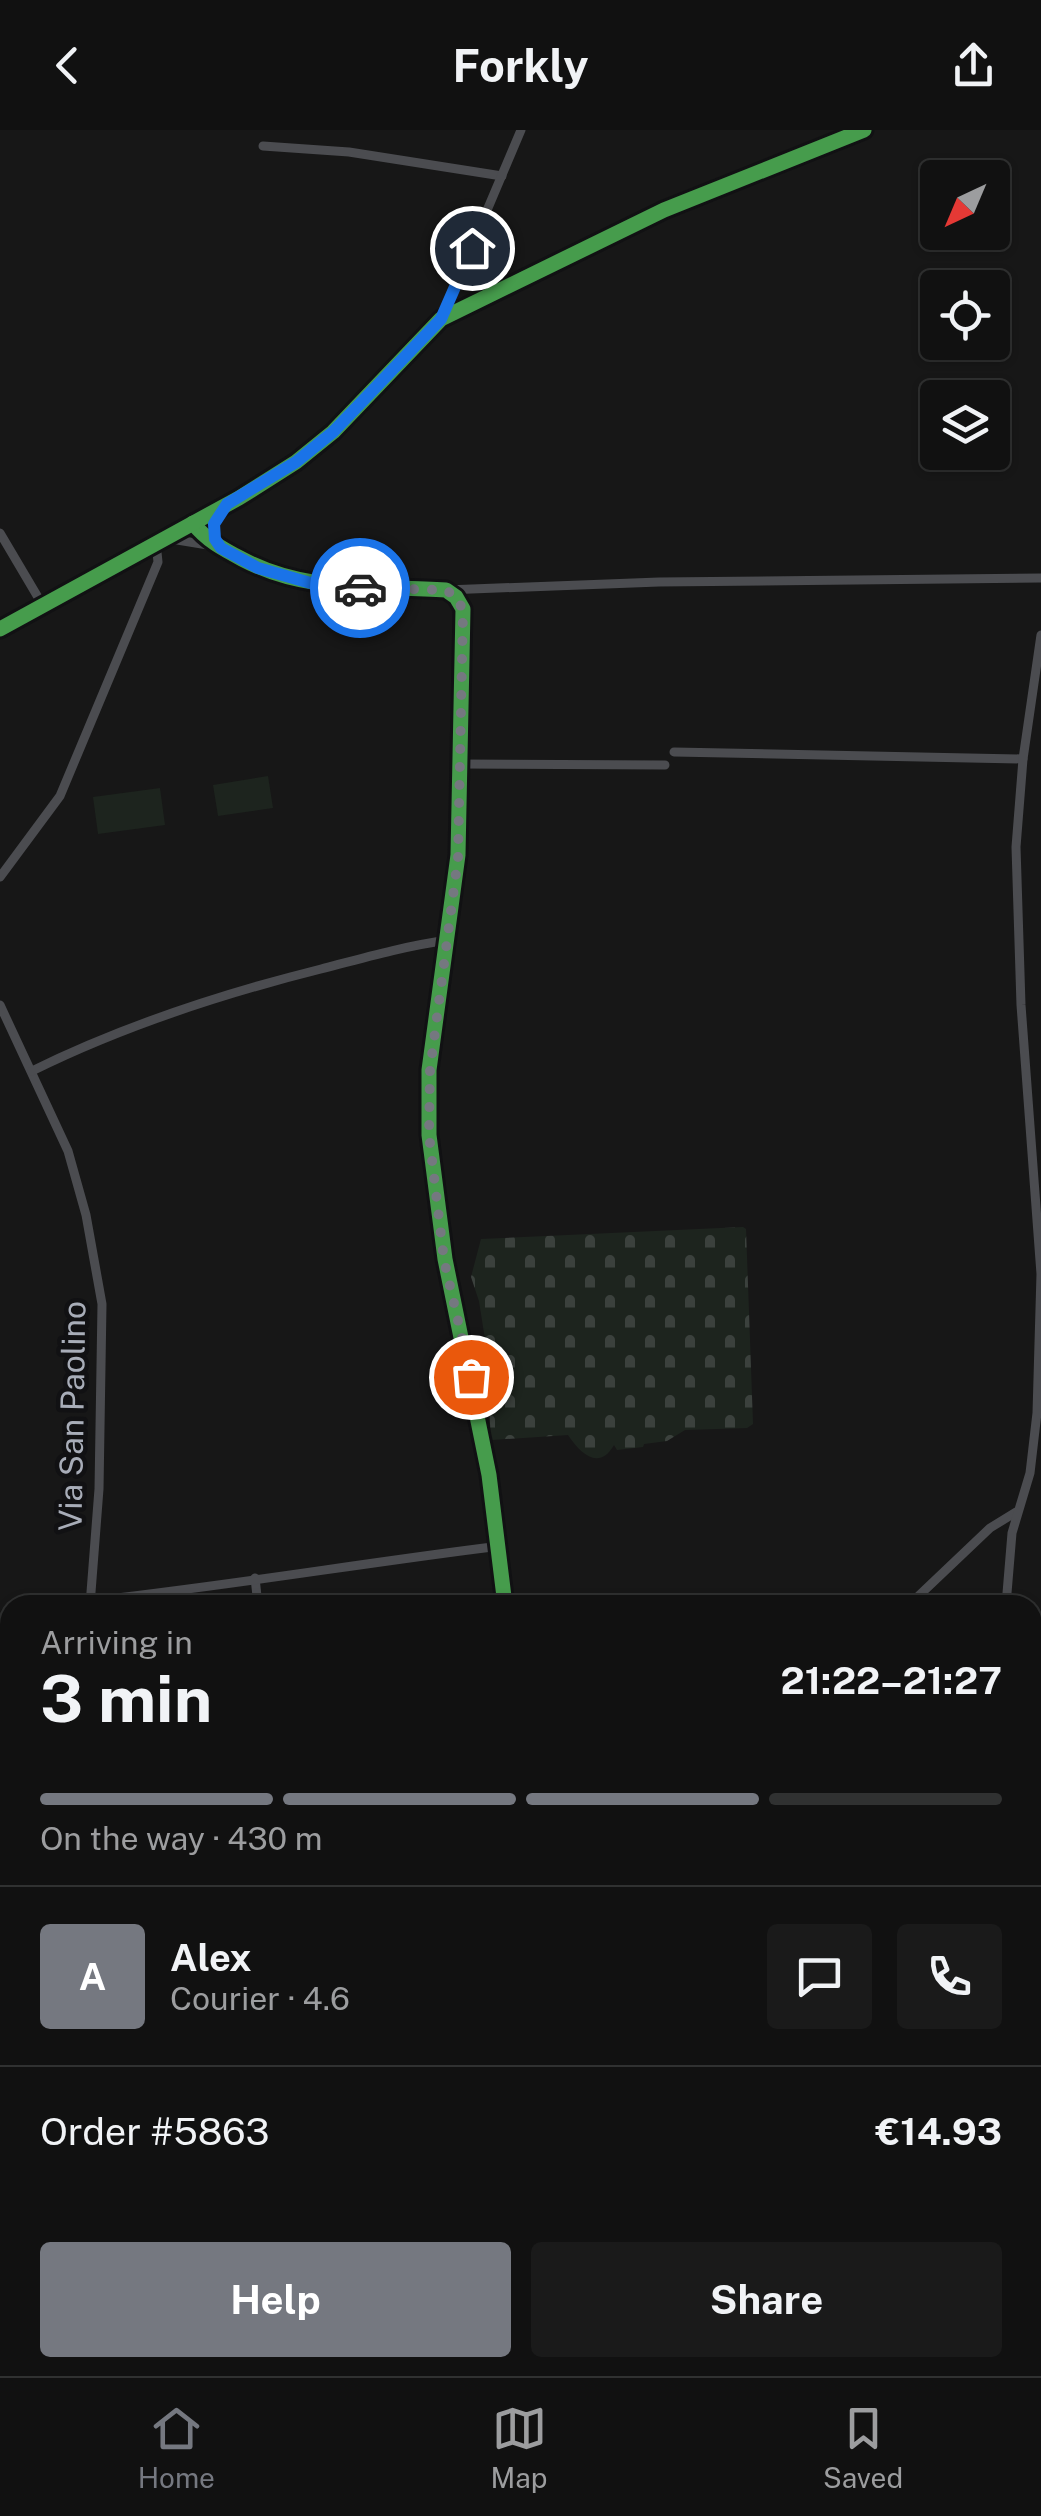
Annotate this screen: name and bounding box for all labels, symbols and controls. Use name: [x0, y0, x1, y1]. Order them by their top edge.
icon: back: [40, 38, 95, 93]
icon: share: [946, 38, 1001, 93]
text: Forkly: [452, 39, 589, 92]
north arrow: [920, 160, 1010, 250]
map controls: [920, 160, 1010, 470]
pin: [430, 206, 515, 291]
icon: home: [445, 221, 500, 276]
button: locate: [920, 270, 1010, 360]
button: layers: [920, 380, 1010, 470]
courier: [310, 538, 410, 638]
icon: car: [333, 561, 388, 616]
street label: Via San Paolino: [51, 1301, 93, 1531]
pin: [429, 1335, 514, 1420]
icon: bag: [444, 1350, 499, 1405]
text: Arriving in: [40, 1624, 193, 1661]
text: 21:22–21:27: [781, 1658, 1002, 1703]
text: 3 min: [40, 1660, 212, 1737]
text: On the way · 430 m: [40, 1820, 322, 1857]
button: chat: [767, 1924, 872, 2029]
button: phone: [897, 1924, 1002, 2029]
text: Alex: [170, 1935, 252, 1980]
text: A: [79, 1954, 106, 1999]
text: Courier · 4.6: [170, 1980, 350, 2017]
text: Order #5863: [40, 2109, 269, 2154]
text: €14.93: [876, 2109, 1002, 2154]
button: Help: [40, 2242, 511, 2357]
button: Share: [531, 2242, 1002, 2357]
tab: Home: [138, 2401, 215, 2494]
tab: Map: [491, 2401, 547, 2494]
tab: Saved: [823, 2401, 903, 2494]

